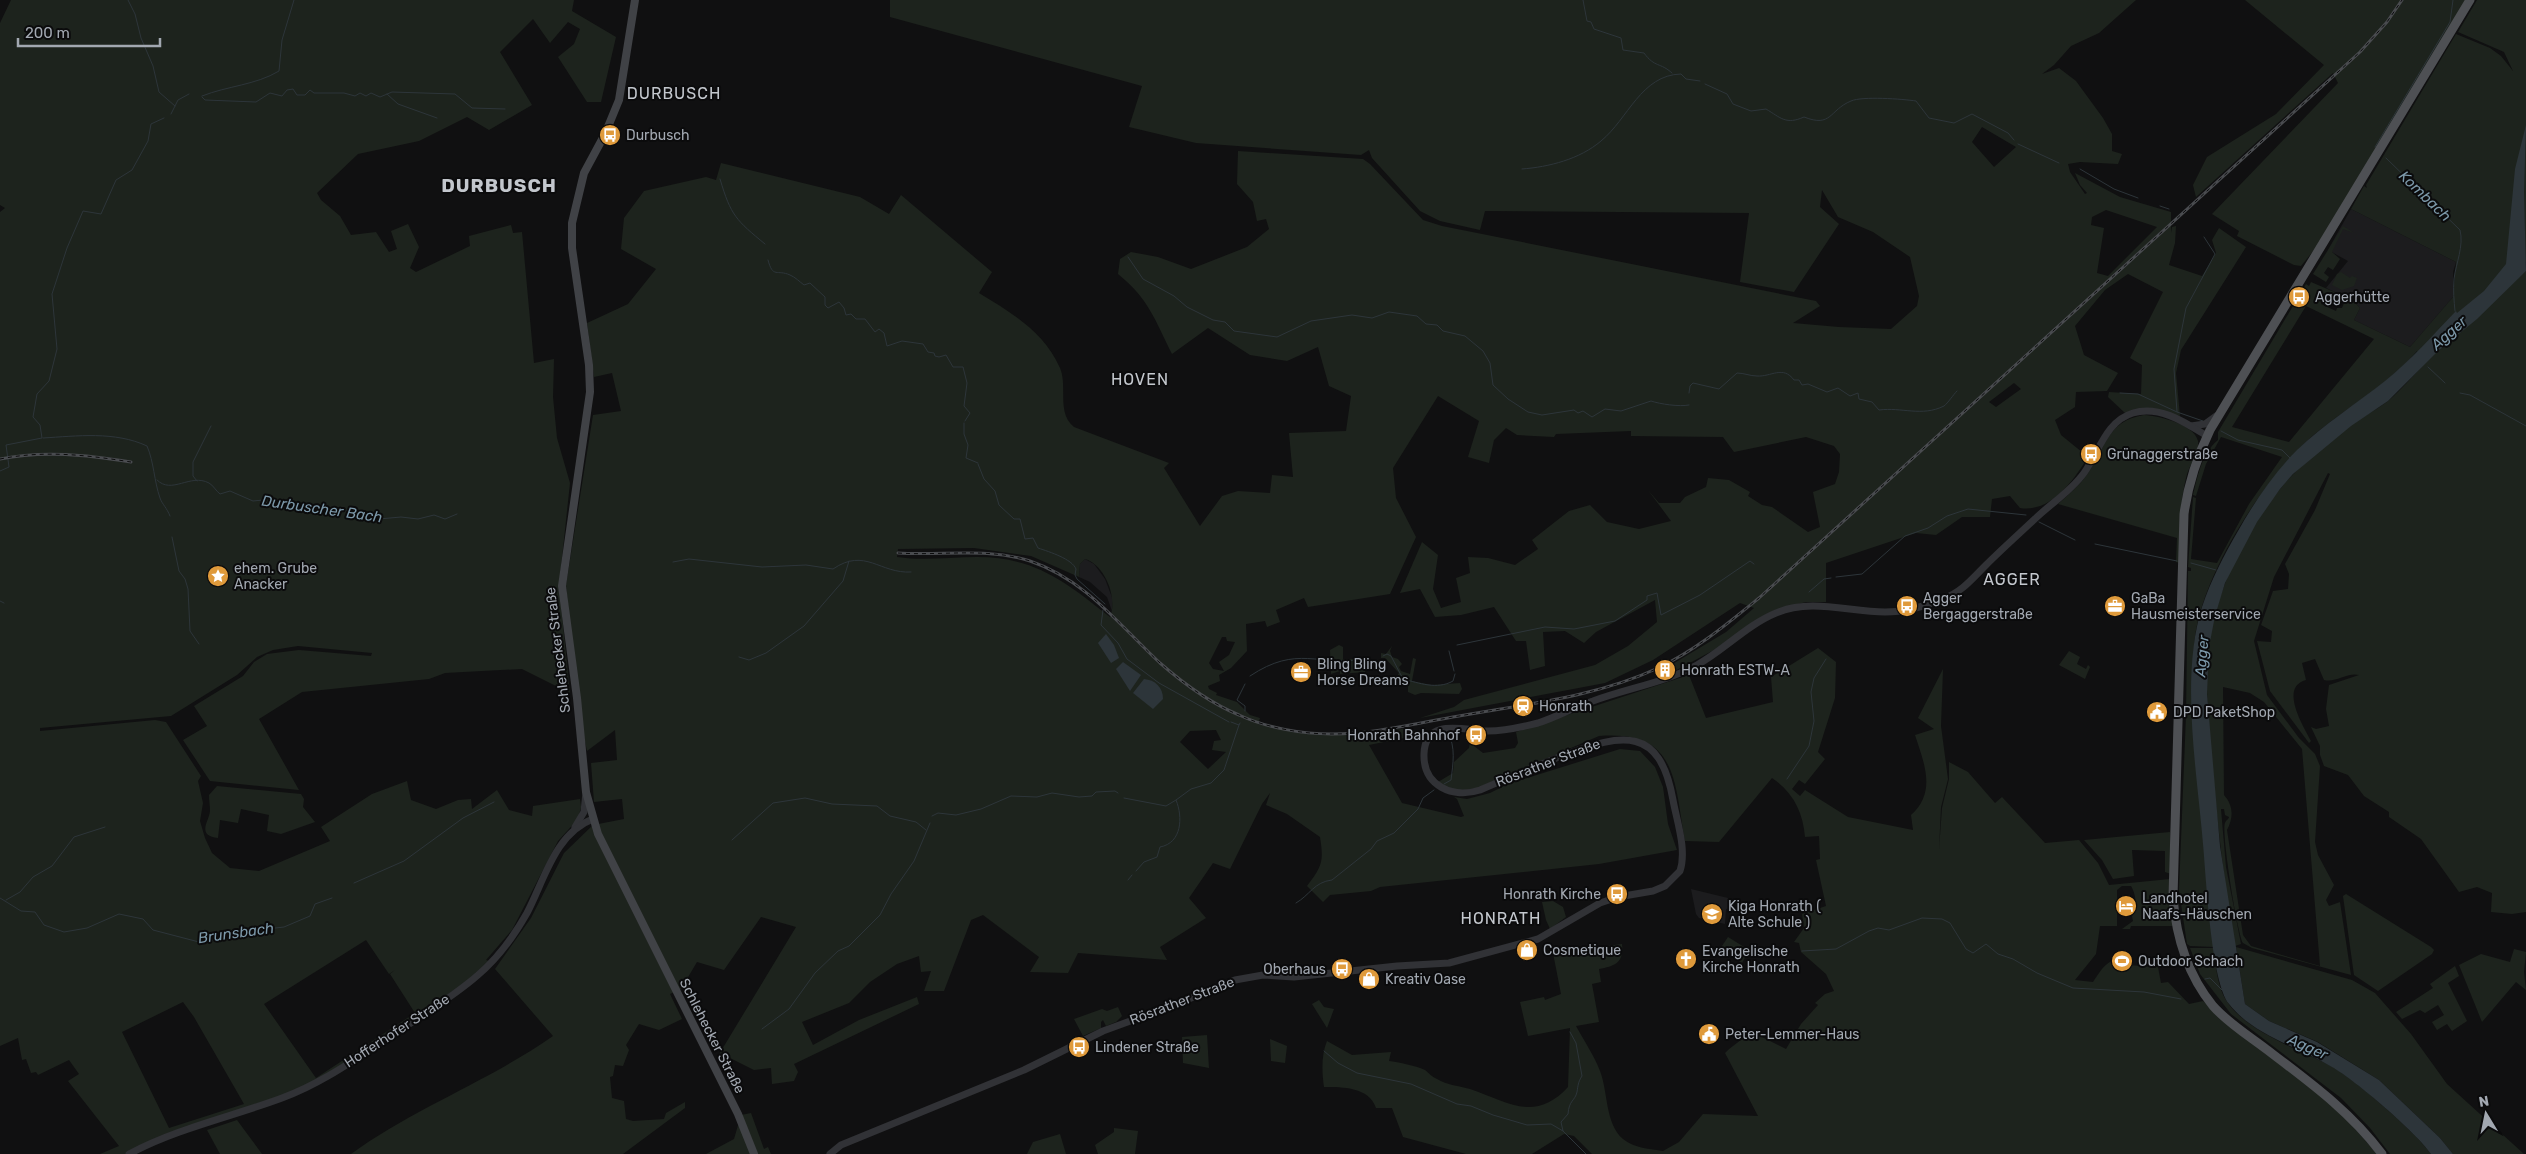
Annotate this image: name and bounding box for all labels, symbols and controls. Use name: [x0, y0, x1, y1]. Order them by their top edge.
scale bar: [18, 15, 160, 47]
text: 200 m: [25, 24, 70, 42]
district label: DURBUSCH: [627, 84, 721, 103]
bus stop icon: Durbusch: [598, 123, 622, 147]
place label: Durbusch: [626, 127, 690, 144]
water label: Kombach: [2395, 167, 2455, 225]
district label: DURBUSCH: [441, 174, 557, 197]
bus stop icon: Aggerhütte: [2287, 285, 2311, 309]
place label: Aggerhütte: [2315, 289, 2390, 306]
water label: Agger: [2427, 311, 2472, 354]
district label: HOVEN: [1111, 370, 1169, 389]
bus stop icon: Grünaggerstraße: [2079, 442, 2103, 466]
place label: Grünaggerstraße: [2107, 446, 2218, 463]
water label: Durbuscher Bach: [260, 492, 384, 526]
place label: ehem. Grube Anacker: [234, 560, 317, 593]
place icon: ehem. Grube Anacker: [206, 564, 230, 588]
district label: AGGER: [1983, 570, 2041, 589]
street label: Schlehecker Straße: [542, 586, 574, 714]
place label: Agger Bergaggerstraße: [1923, 590, 2033, 623]
place label: GaBa Hausmeisterservice: [2131, 590, 2261, 623]
bus stop icon: Agger Bergaggerstraße: [1895, 594, 1919, 618]
office icon: GaBa Hausmeisterservice: [2103, 594, 2127, 618]
water label: Agger: [2191, 633, 2213, 679]
place label: Bling Bling Horse Dreams: [1317, 656, 1409, 689]
building icon: Honrath ESTW-A: [1653, 658, 1677, 682]
office icon: Bling Bling Horse Dreams: [1289, 660, 1313, 684]
place label: Honrath ESTW-A: [1681, 662, 1790, 679]
station icon: Honrath: [1511, 694, 1535, 718]
place label: Honrath: [1539, 698, 1592, 715]
public building icon: DPD PaketShop: [2145, 700, 2169, 724]
place label: DPD PaketShop: [2173, 704, 2275, 721]
bus stop icon: Honrath Bahnhof: [1464, 723, 1488, 747]
place label: Honrath Bahnhof: [1347, 727, 1461, 744]
street label: Rösrather Straße: [1493, 735, 1603, 791]
bus stop icon: Honrath Kirche: [1605, 882, 1629, 906]
place label: Honrath Kirche: [1503, 886, 1601, 903]
place label: Landhotel Naafs-Häuschen: [2142, 890, 2252, 923]
hotel icon: Landhotel Naafs-Häuschen: [2114, 894, 2138, 918]
place label: Kiga Honrath ( Alte Schule ): [1728, 898, 1821, 931]
school or university icon: Kiga Honrath ( Alte Schule ): [1700, 902, 1724, 926]
district label: HONRATH: [1460, 909, 1542, 928]
water label: Brunsbach: [197, 919, 275, 947]
shop icon: Cosmetique: [1515, 938, 1539, 962]
place label: Cosmetique: [1543, 942, 1621, 959]
place label: Evangelische Kirche Honrath: [1702, 943, 1800, 976]
church icon: Evangelische Kirche Honrath: [1674, 947, 1698, 971]
sports icon: Outdoor Schach: [2110, 949, 2134, 973]
place label: Outdoor Schach: [2138, 953, 2243, 970]
bus stop icon: Oberhaus: [1330, 957, 1354, 981]
place label: Oberhaus: [1263, 961, 1326, 978]
shop icon: Kreativ Oase: [1357, 967, 1381, 991]
place label: Kreativ Oase: [1385, 971, 1466, 988]
street label: Rösrather Straße: [1127, 973, 1237, 1029]
street label: Schlehecker Straße: [676, 976, 748, 1096]
street label: Hofferhofer Straße: [341, 991, 453, 1071]
public building icon: Peter-Lemmer-Haus: [1697, 1022, 1721, 1046]
place label: Peter-Lemmer-Haus: [1725, 1026, 1859, 1043]
water label: Agger: [2284, 1030, 2332, 1064]
bus stop icon: Lindener Straße: [1067, 1035, 1091, 1059]
place label: Lindener Straße: [1095, 1039, 1199, 1056]
north arrow: [2461, 1089, 2511, 1139]
text: N: [2477, 1092, 2490, 1111]

